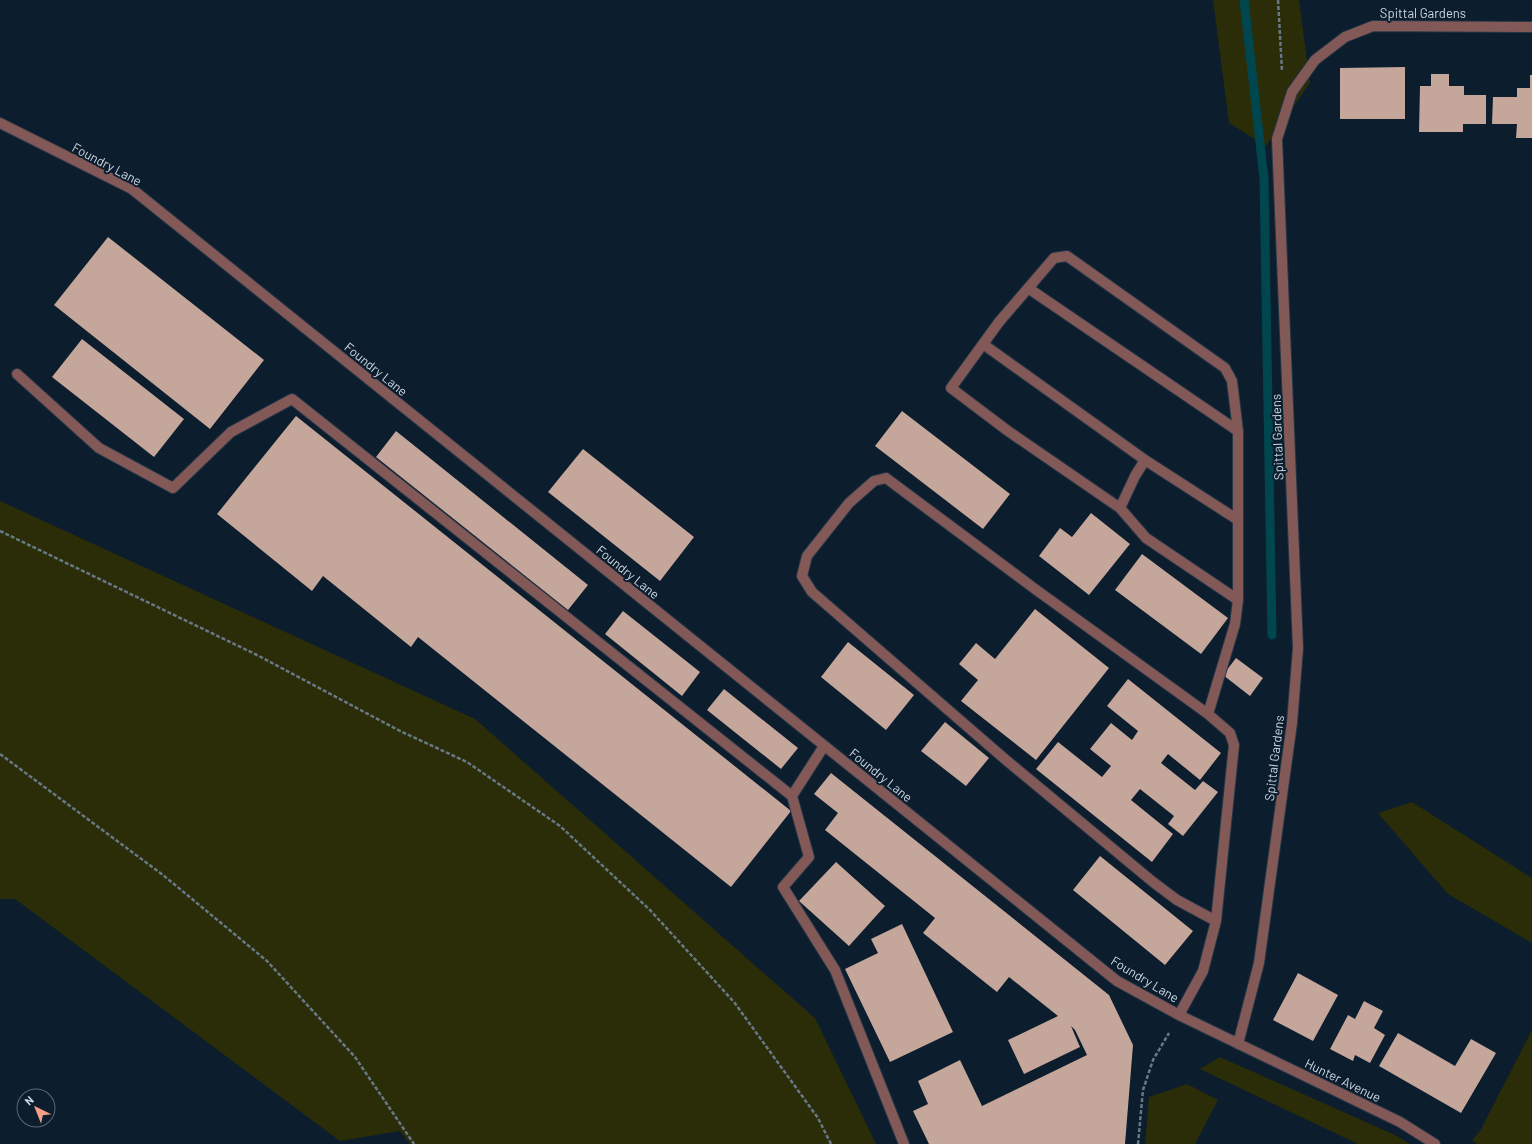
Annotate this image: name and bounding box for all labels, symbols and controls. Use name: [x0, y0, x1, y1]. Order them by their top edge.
street label: Spittal Gardens: [1380, 5, 1466, 21]
street label: Foundry Lane: [69, 139, 145, 189]
street label: Foundry Lane: [341, 339, 411, 399]
street label: Spittal Gardens: [1267, 394, 1287, 480]
street label: Foundry Lane: [593, 542, 663, 602]
street label: Spittal Gardens: [1261, 714, 1287, 802]
street label: Foundry Lane: [846, 745, 916, 805]
street label: Foundry Lane: [1108, 952, 1182, 1006]
street label: Hunter Avenue: [1302, 1055, 1384, 1105]
north arrow: [16, 1088, 56, 1128]
text: N: [22, 1093, 36, 1108]

